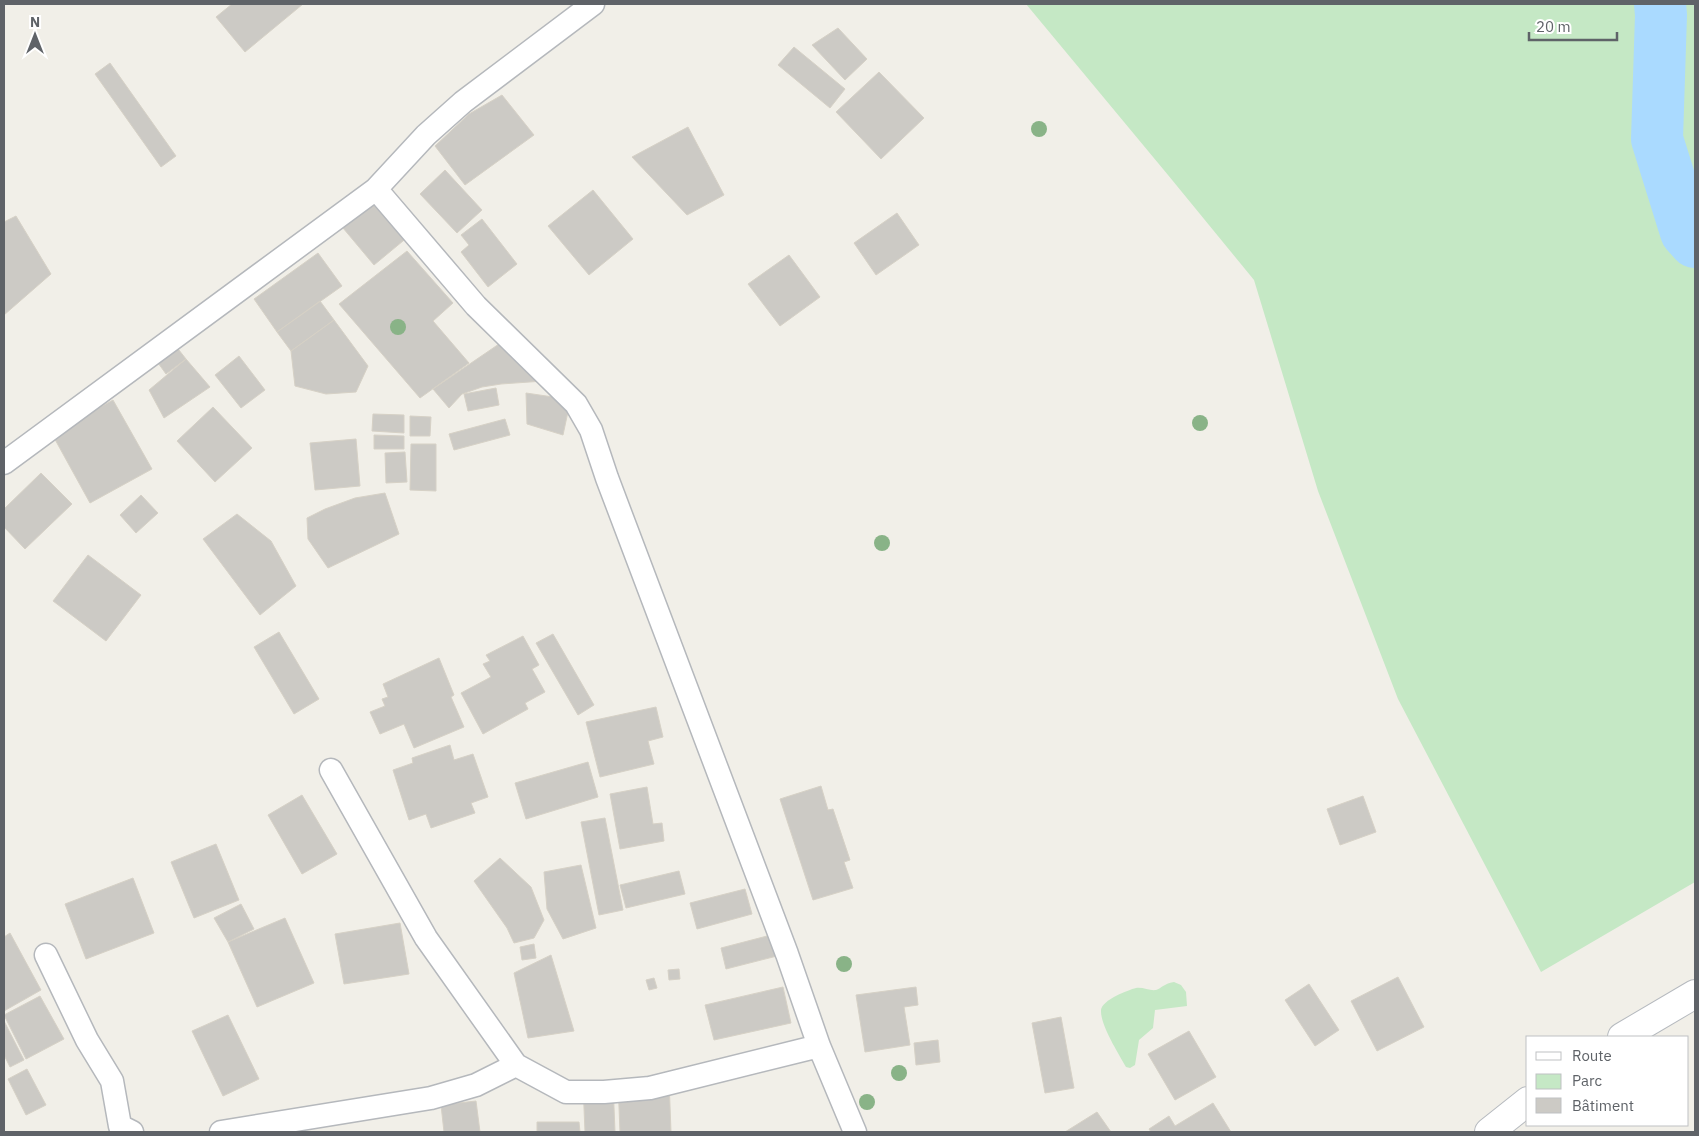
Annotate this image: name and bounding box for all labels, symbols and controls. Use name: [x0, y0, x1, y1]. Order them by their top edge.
north arrow: [10, 10, 60, 60]
scale bar: [1529, 10, 1616, 42]
text: N: [30, 13, 40, 31]
text: 20 m: [1536, 17, 1571, 36]
legend: [1526, 1036, 1689, 1126]
text: Route: [1572, 1046, 1612, 1065]
text: Parc: [1572, 1071, 1602, 1090]
text: Bâtiment: [1572, 1096, 1634, 1115]

